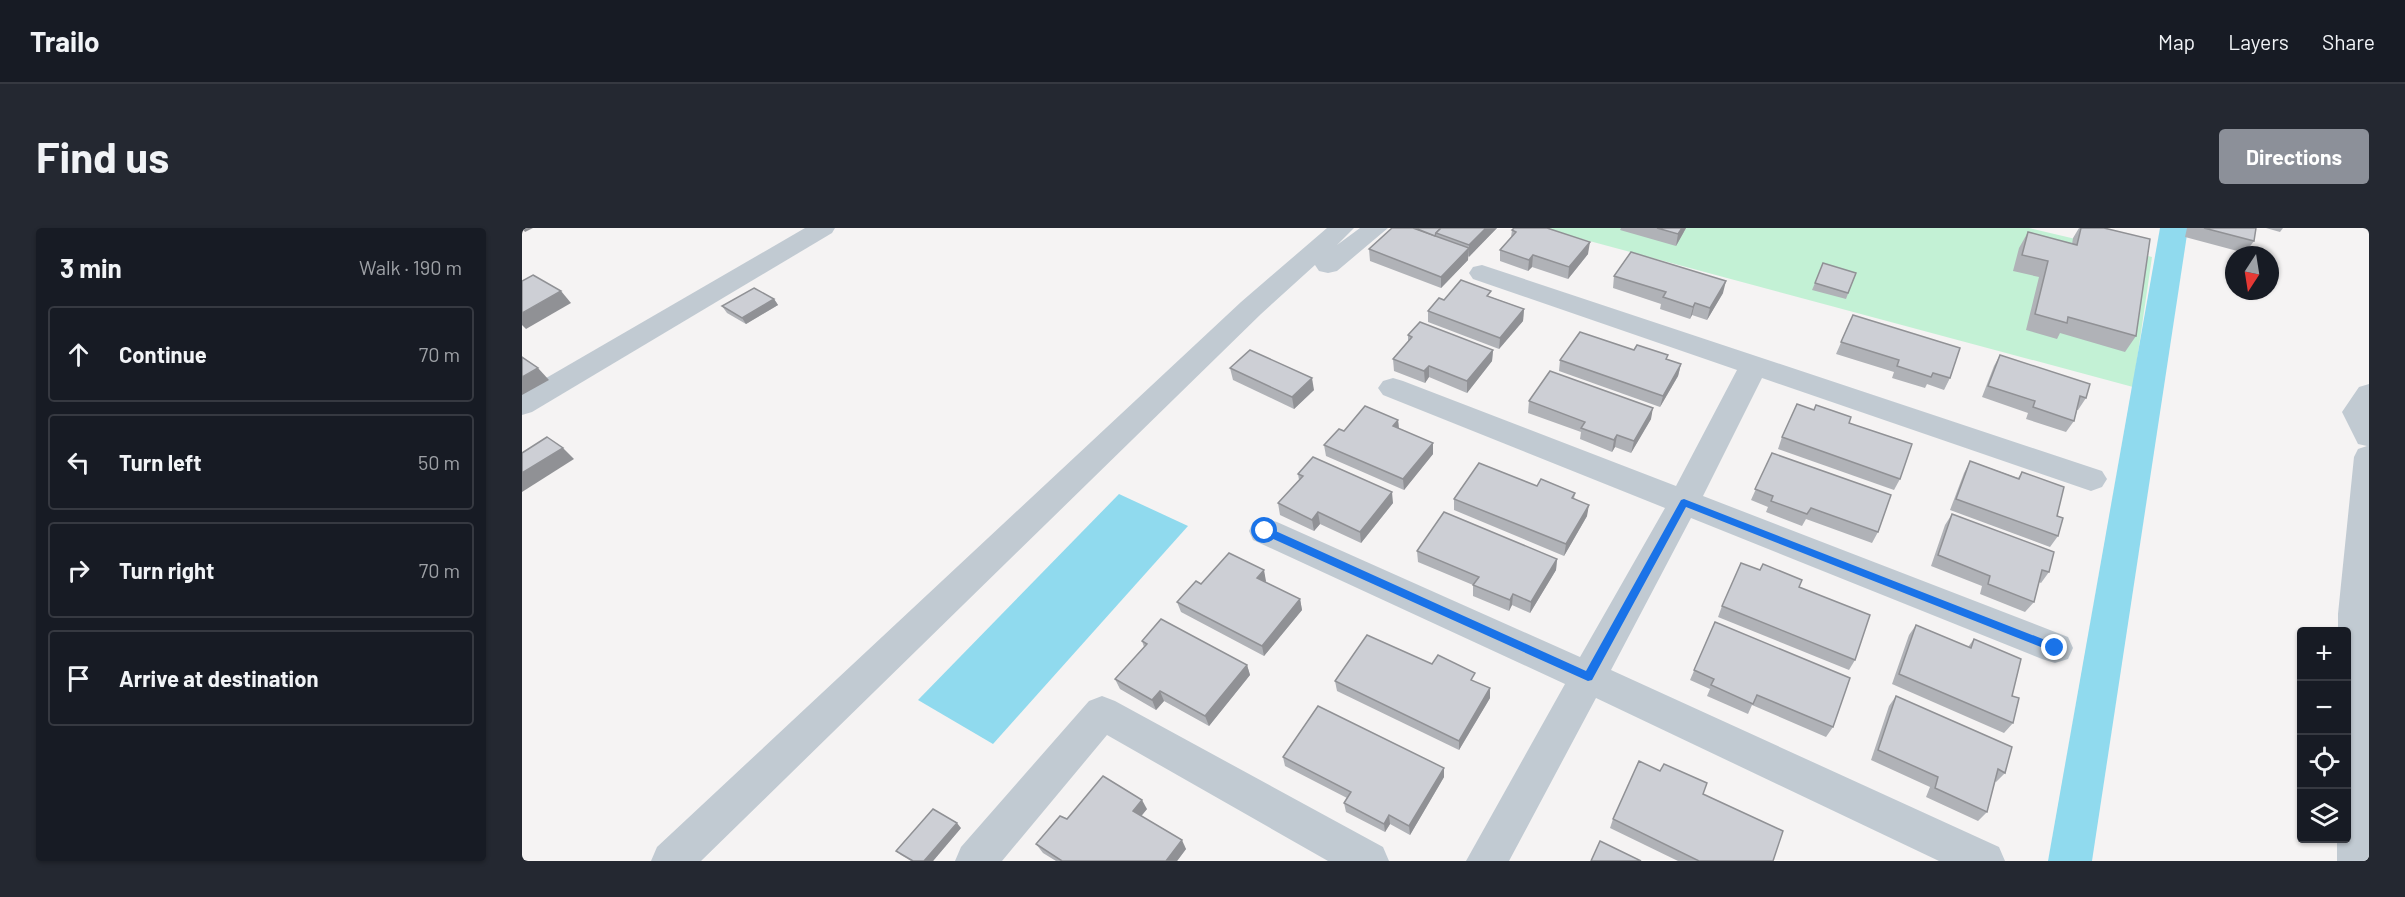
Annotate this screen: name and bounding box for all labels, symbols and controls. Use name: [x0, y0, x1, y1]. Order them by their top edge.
text: Trailo: [30, 24, 100, 58]
text: Map: [2158, 29, 2195, 54]
text: Layers: [2228, 29, 2289, 54]
text: Share: [2322, 29, 2375, 54]
button: Directions: [2219, 129, 2369, 184]
text: Find us: [36, 131, 169, 181]
north arrow: [2225, 246, 2279, 300]
text: 3 min: [60, 252, 122, 283]
text: Walk · 190 m: [359, 255, 462, 279]
icon: ahead: [62, 338, 95, 371]
text: Continue: [119, 341, 207, 367]
text: 70 m: [419, 342, 460, 366]
icon: left: [62, 446, 95, 479]
text: Turn left: [119, 449, 202, 475]
text: 50 m: [418, 450, 460, 474]
route start: [1251, 517, 1277, 543]
icon: right: [62, 554, 95, 587]
text: Turn right: [119, 557, 214, 583]
text: 70 m: [419, 558, 460, 582]
map controls: [2297, 627, 2351, 843]
button: +: [2297, 627, 2351, 681]
route end: [2041, 634, 2067, 660]
icon: arrive: [62, 662, 95, 695]
text: Arrive at destination: [119, 665, 318, 691]
button: −: [2297, 681, 2351, 735]
button: locate: [2297, 735, 2351, 789]
button: layers: [2297, 789, 2351, 843]

